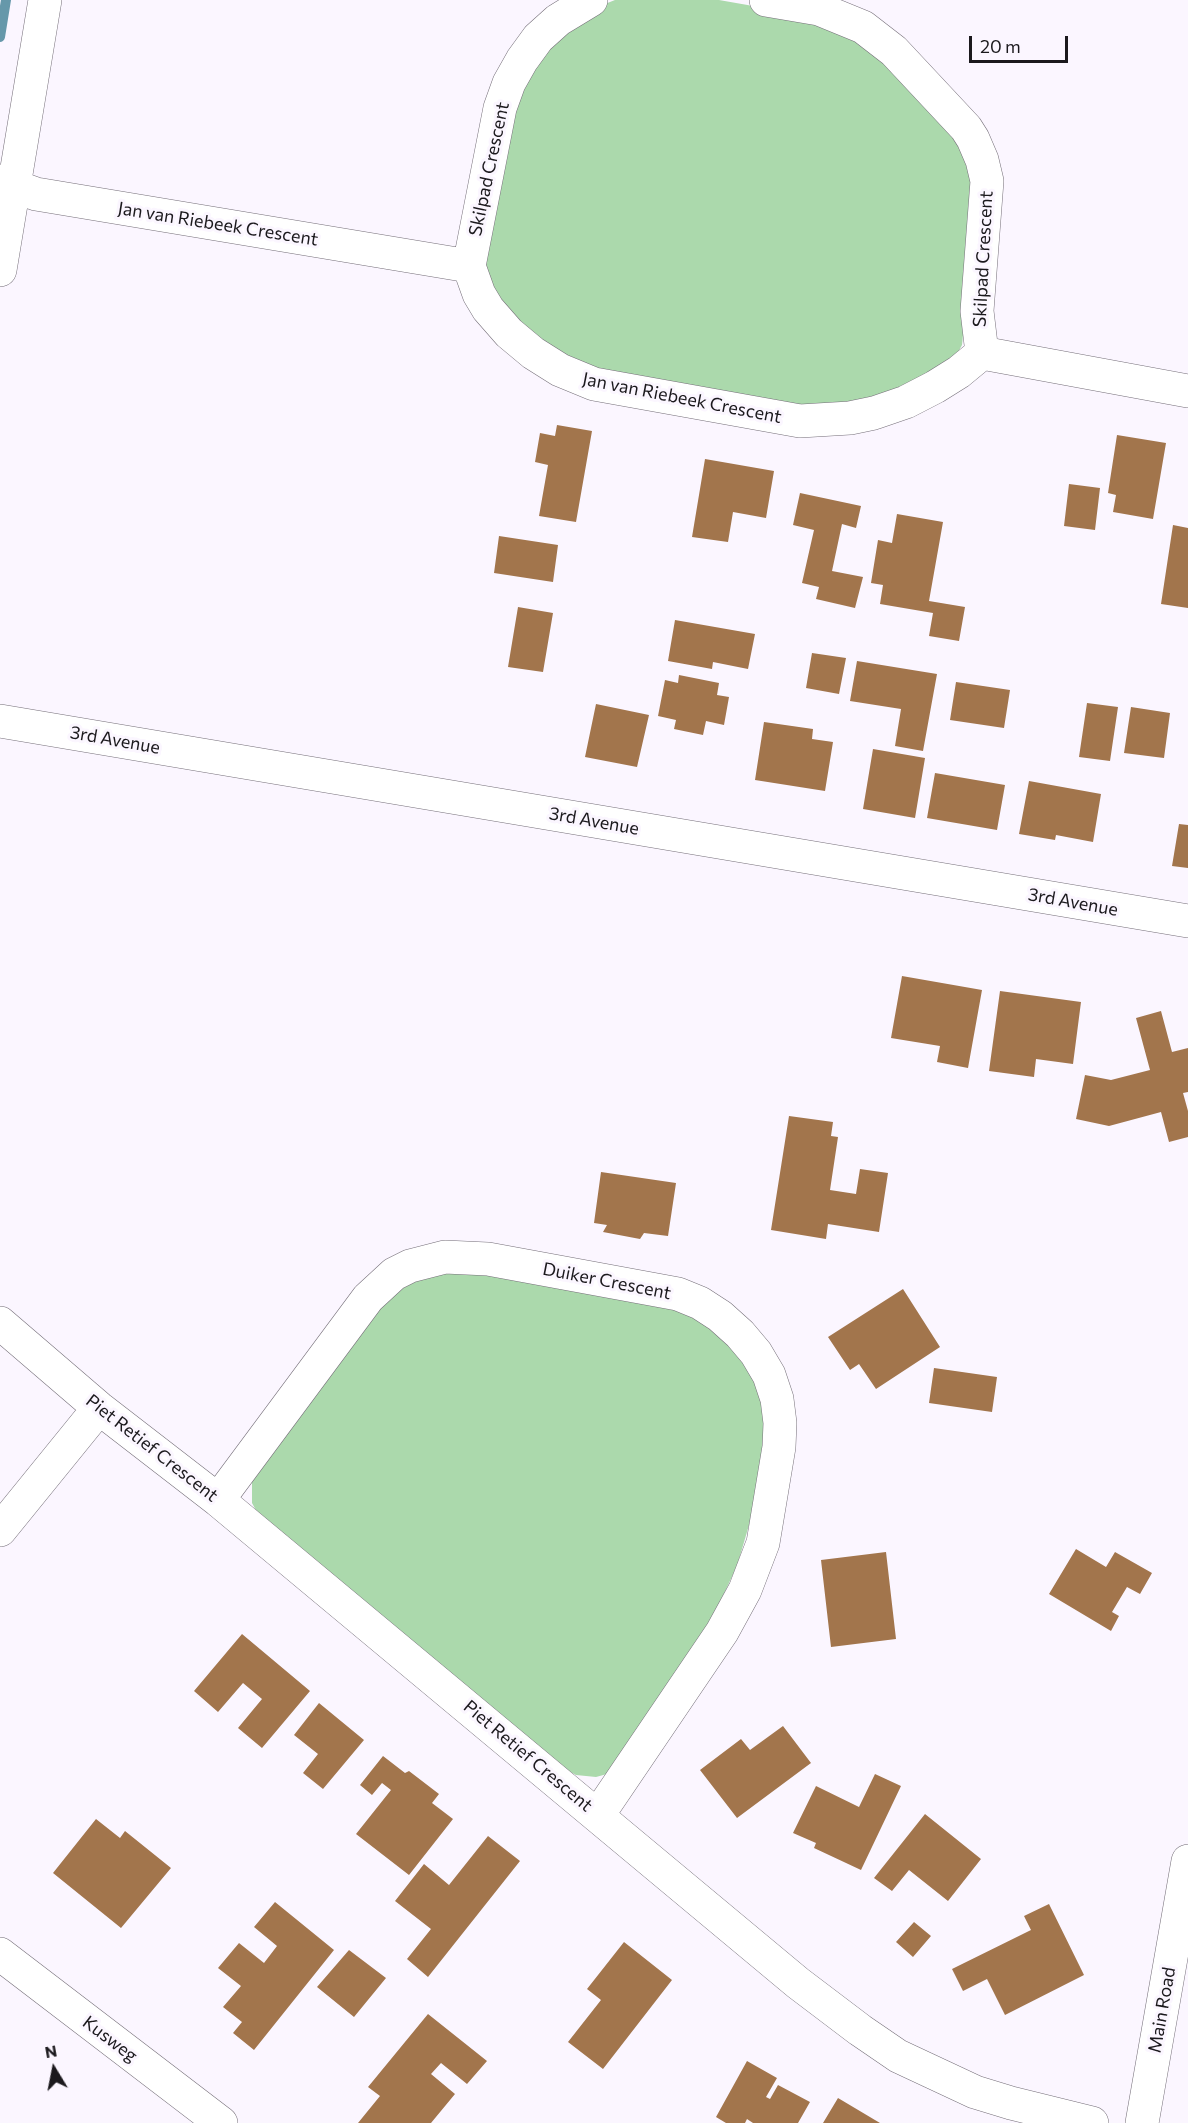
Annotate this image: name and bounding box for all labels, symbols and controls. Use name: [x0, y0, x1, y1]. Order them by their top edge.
scale bar: [972, 24, 1071, 62]
text: 20 m: [980, 35, 1021, 57]
street label: Skilpad Crescent: [464, 100, 514, 238]
street label: Skilpad Crescent: [969, 190, 997, 328]
street label: Jan van Riebeek Crescent: [116, 197, 320, 251]
street label: Jan van Riebeek Crescent: [580, 368, 784, 428]
street label: 3rd Avenue: [68, 721, 162, 759]
street label: 3rd Avenue: [547, 802, 641, 840]
street label: 3rd Avenue: [1026, 883, 1120, 921]
street label: Duiker Crescent: [541, 1258, 673, 1304]
street label: Piet Retief Crescent: [82, 1390, 222, 1506]
street label: Piet Retief Crescent: [459, 1696, 597, 1816]
street label: Main Road: [1144, 1965, 1180, 2055]
street label: Kusweg: [78, 2011, 142, 2067]
north arrow: [24, 2039, 84, 2099]
text: N: [43, 2040, 58, 2061]

